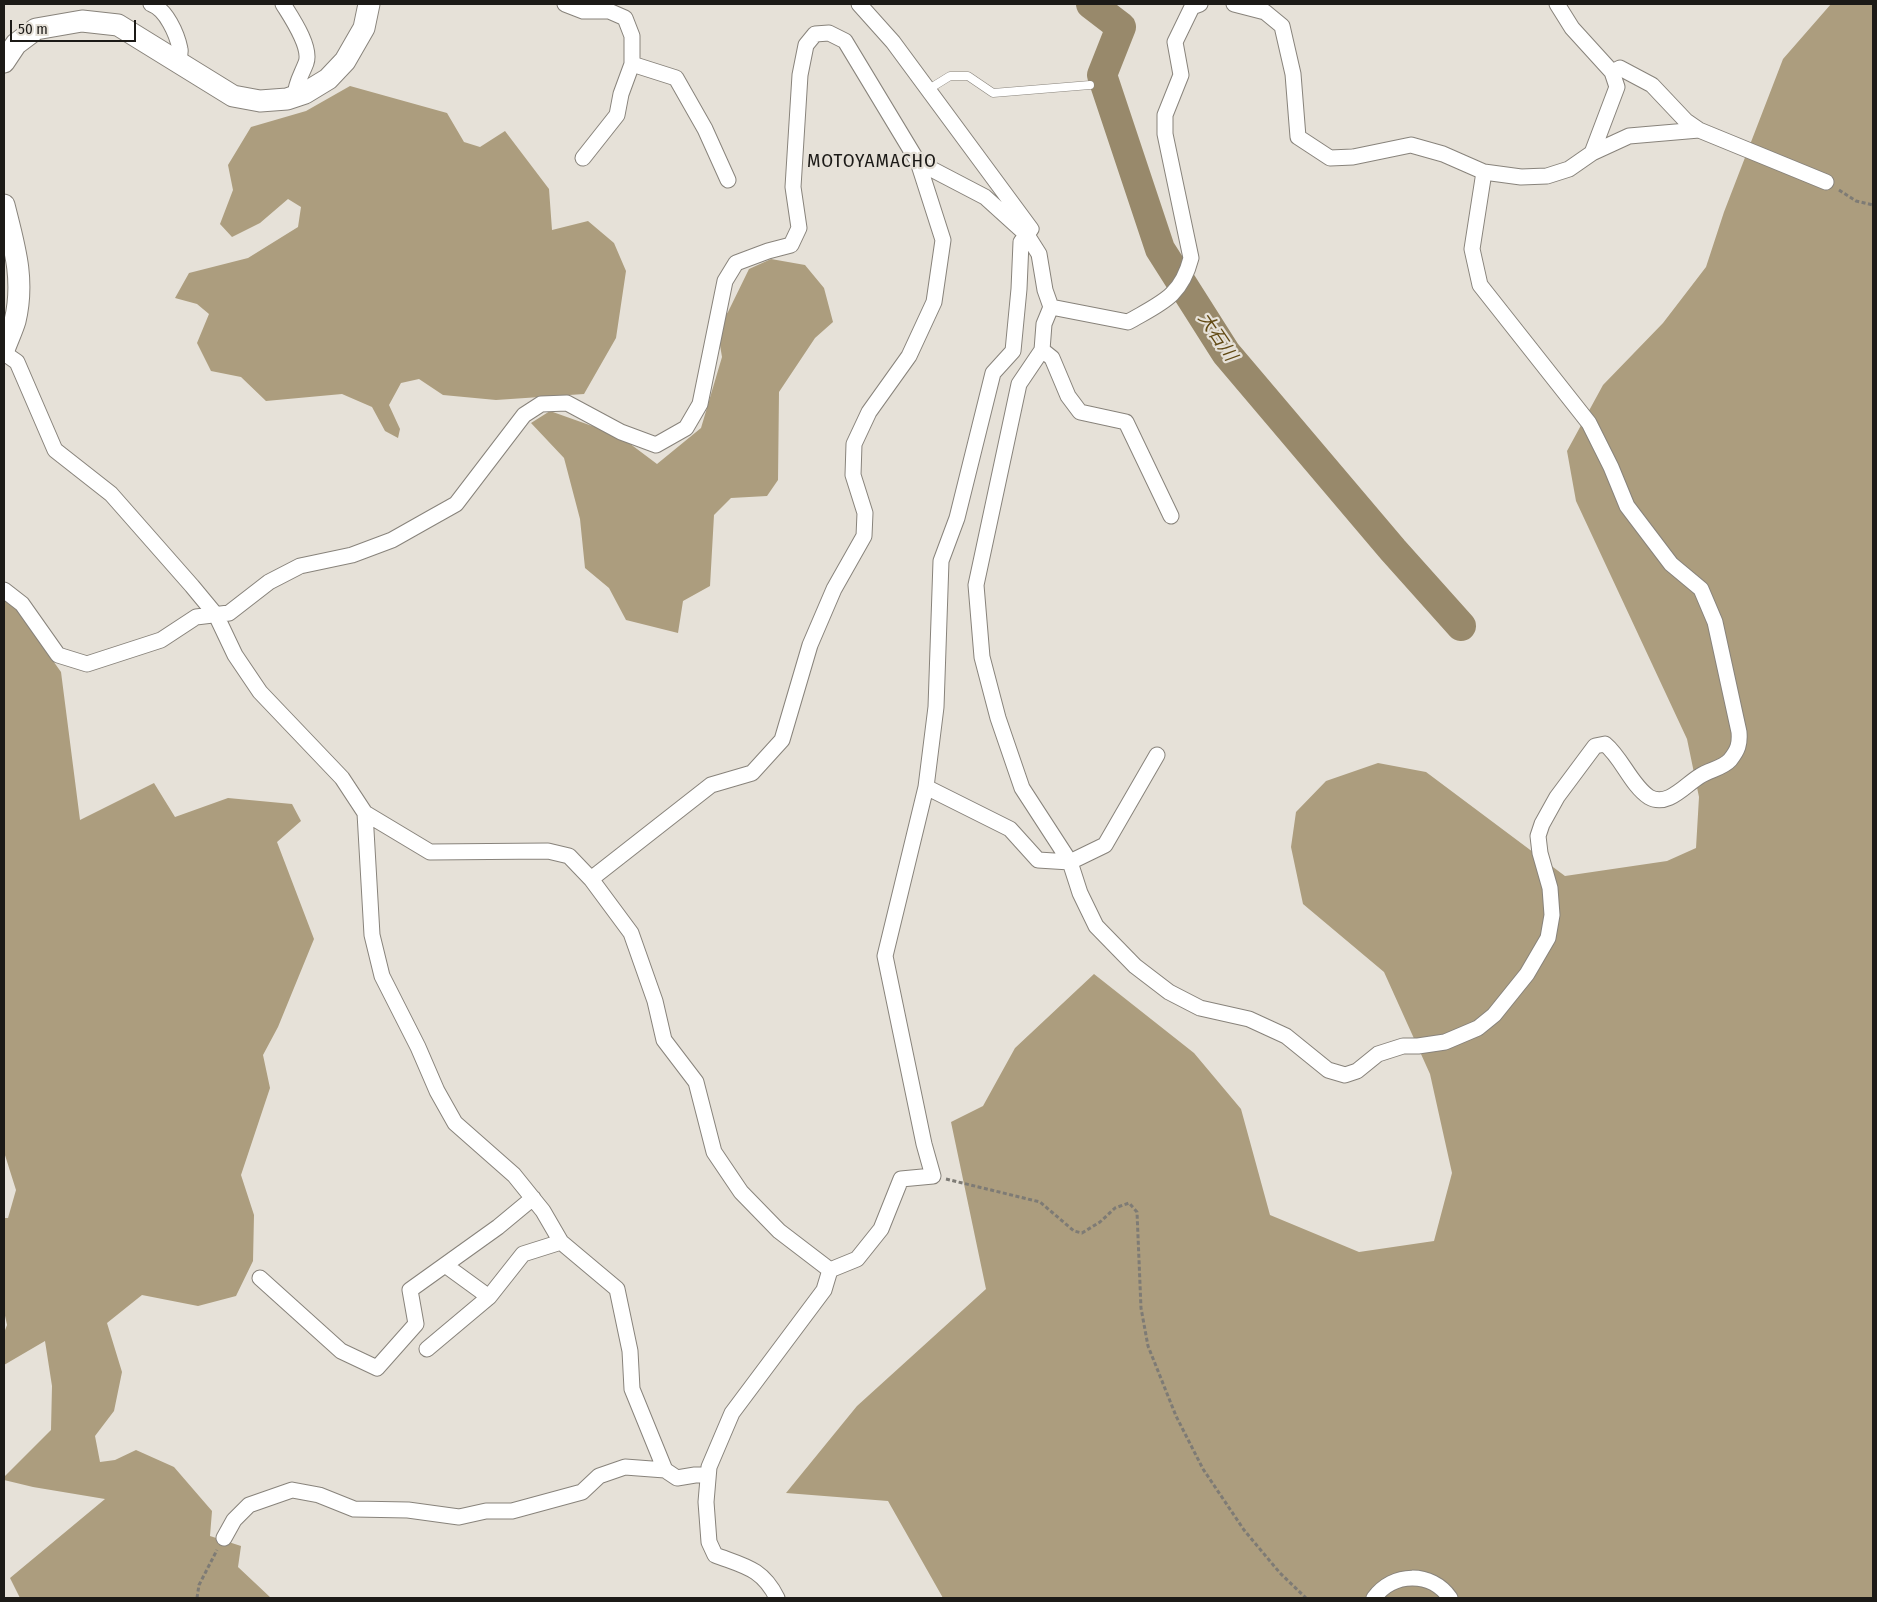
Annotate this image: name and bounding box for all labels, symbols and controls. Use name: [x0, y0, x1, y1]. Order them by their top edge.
scale bar: [12, 10, 139, 42]
text: 50 m: [18, 20, 48, 38]
district label: MOTOYAMACHO: [806, 151, 938, 173]
water label: 大石川: [1193, 309, 1241, 365]

